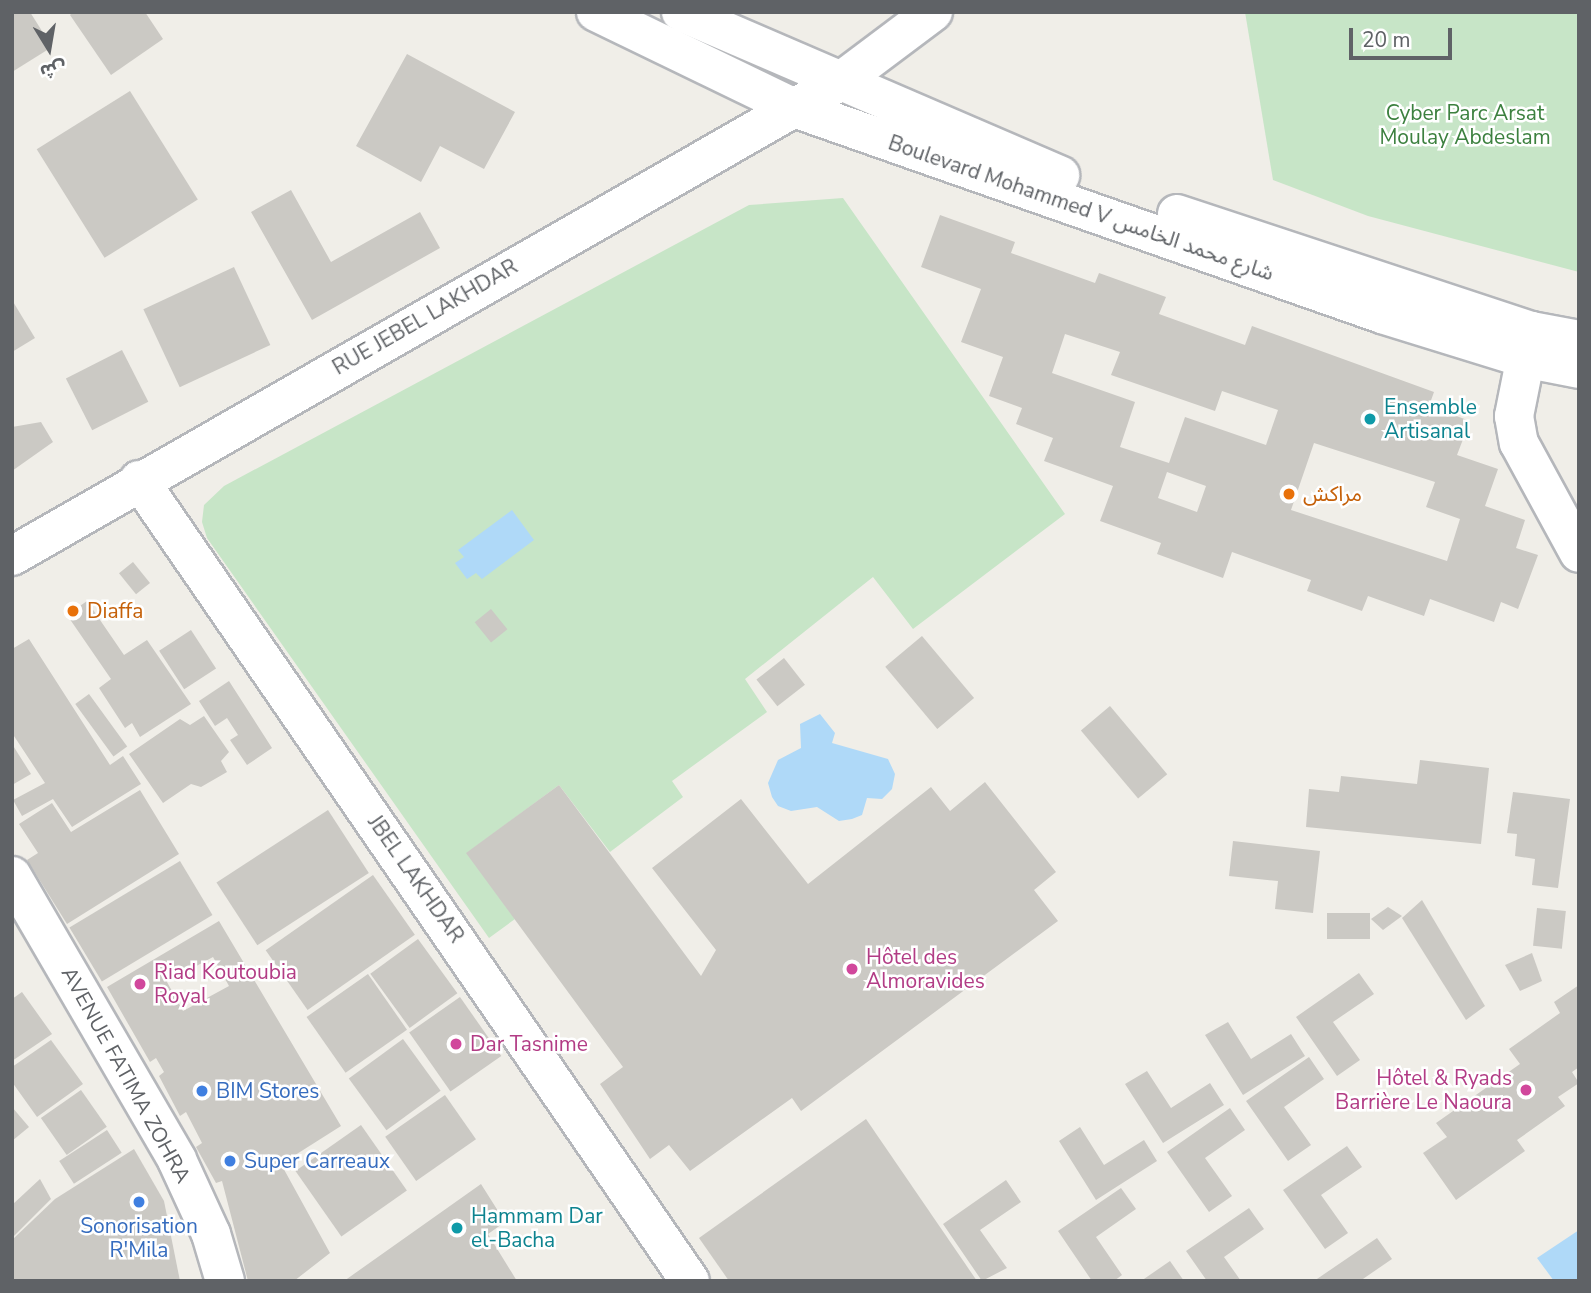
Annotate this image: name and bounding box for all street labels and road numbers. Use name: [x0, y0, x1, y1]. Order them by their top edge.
street label: Boulevard Mohammed V شارع محمد الخامس: [885, 130, 1277, 286]
street label: RUE JEBEL LAKHDAR: [328, 254, 522, 380]
street label: JBEL LAKHDAR: [363, 810, 469, 948]
street label: AVENUE FATIMA ZOHRA: [56, 963, 196, 1187]

